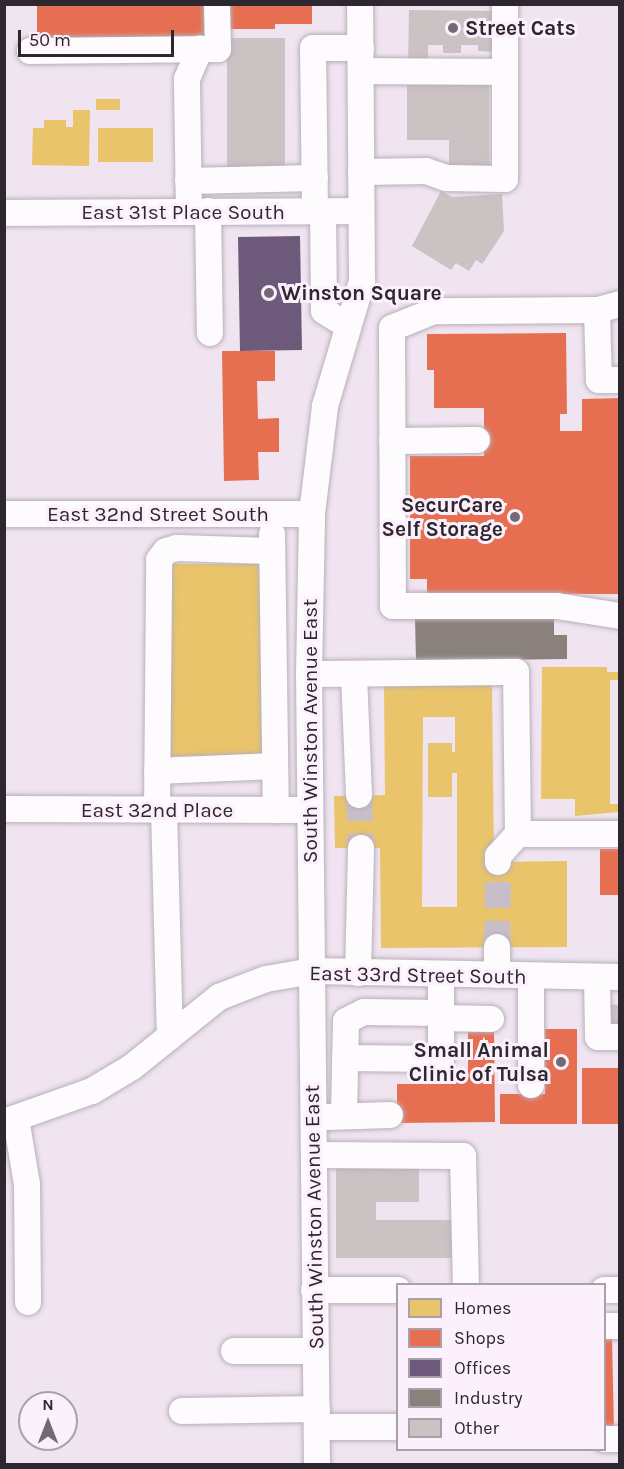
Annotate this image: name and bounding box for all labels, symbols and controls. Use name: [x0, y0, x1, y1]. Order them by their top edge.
place label: Street Cats: [465, 15, 576, 41]
scale bar: [21, 18, 177, 56]
marker: Street Cats: [446, 21, 460, 35]
text: 50 m: [29, 29, 71, 51]
street label: East 31st Place South: [81, 199, 285, 225]
place label: Winston Square: [281, 280, 442, 306]
marker: Winston Square: [262, 286, 276, 300]
place label: SecurCare Self Storage: [382, 492, 503, 542]
street label: East 32nd Street South: [47, 501, 269, 527]
marker: SecurCare Self Storage: [508, 510, 522, 524]
street label: South Winston Avenue East: [297, 599, 323, 863]
street label: East 32nd Place: [81, 797, 233, 823]
street label: East 33rd Street South: [309, 961, 527, 989]
place label: Small Animal Clinic of Tulsa: [409, 1037, 549, 1087]
marker: Small Animal Clinic of Tulsa: [554, 1055, 568, 1069]
street label: South Winston Avenue East: [299, 1084, 329, 1350]
legend: [396, 1283, 606, 1451]
text: Homes: [454, 1297, 511, 1319]
text: Shops: [454, 1327, 506, 1349]
text: Offices: [454, 1357, 511, 1379]
text: Industry: [454, 1387, 523, 1409]
north arrow: [18, 1391, 78, 1451]
text: N: [42, 1395, 54, 1414]
text: Other: [454, 1417, 499, 1439]

